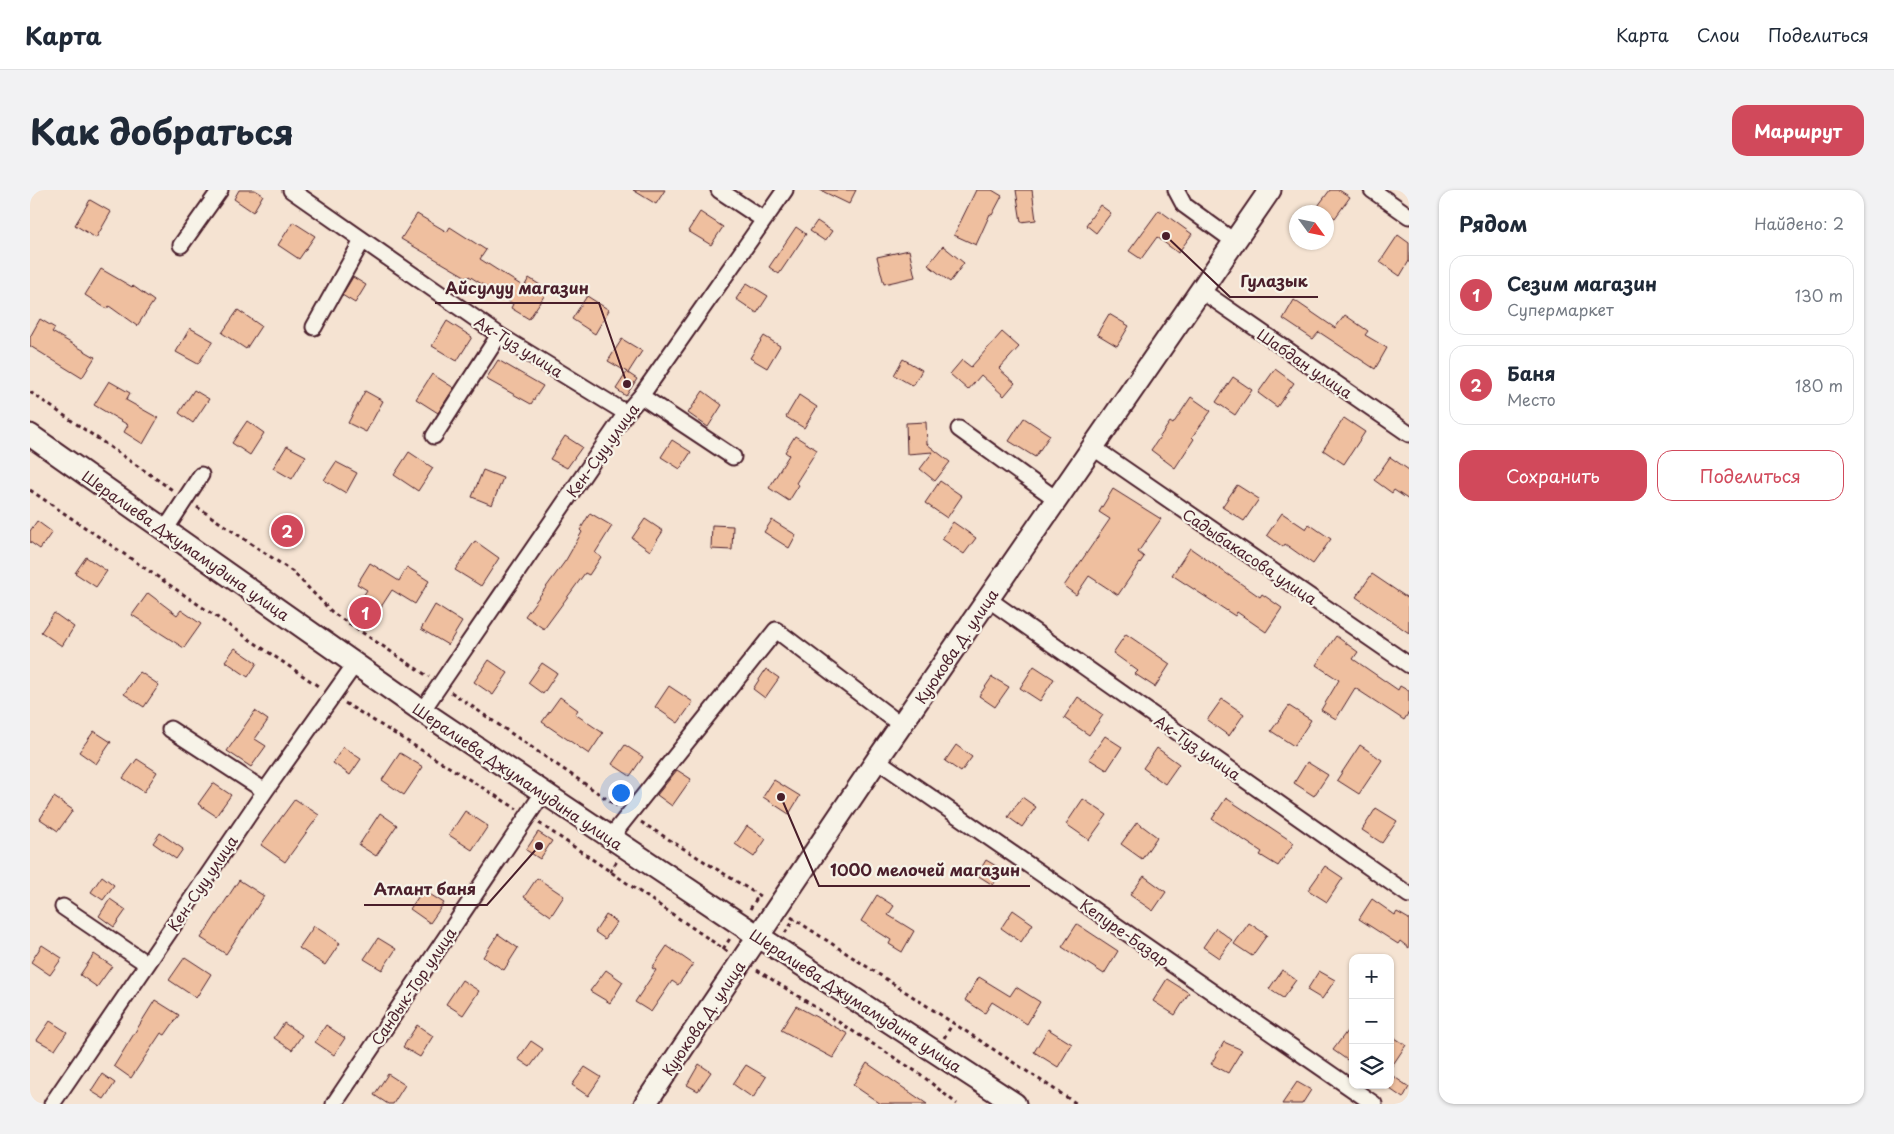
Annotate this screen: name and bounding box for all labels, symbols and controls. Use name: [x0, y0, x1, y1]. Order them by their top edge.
text: Карта: [25, 17, 102, 53]
text: Карта: [1616, 21, 1669, 48]
text: Слои: [1697, 21, 1740, 48]
text: Поделиться: [1768, 21, 1869, 48]
text: Как добраться: [30, 104, 294, 157]
button: Маршрут: [1732, 105, 1864, 156]
north arrow: [1289, 205, 1334, 250]
text: Рядом: [1459, 207, 1527, 239]
text: Найдено: 2: [1754, 211, 1844, 235]
callout: Гулазык: [1230, 266, 1318, 297]
text: Гулазык: [1240, 268, 1309, 292]
text: Сезим магазин: [1507, 269, 1657, 297]
callout: Айсулуу магазин: [435, 272, 599, 303]
text: Айсулуу магазин: [445, 275, 589, 299]
text: 1: [1472, 283, 1480, 307]
text: 130 m: [1795, 283, 1843, 307]
text: Супермаркет: [1507, 297, 1614, 321]
street label: Ак-Туз улица: [470, 310, 568, 383]
street label: Шабдан улица: [1253, 322, 1358, 404]
text: Баня: [1507, 359, 1555, 387]
text: 2: [1470, 373, 1482, 397]
text: 180 m: [1795, 373, 1843, 397]
text: Место: [1507, 387, 1556, 411]
street label: Кен-Суу улица: [560, 398, 644, 502]
button: Сохранить: [1459, 450, 1647, 501]
button: Поделиться: [1657, 450, 1844, 501]
street label: Шералиева Джумамудина улица: [78, 464, 295, 626]
street label: Садыбакасова улица: [1178, 502, 1322, 610]
pin: 2: [271, 512, 303, 550]
street label: Куюкова Д. улица: [909, 583, 1003, 708]
pin: 1: [349, 594, 381, 632]
street label: Шералиева Джумамудина улица: [408, 697, 628, 855]
street label: Ак-Туз улица: [1150, 709, 1246, 786]
your location: [608, 780, 634, 806]
street label: Кен-Суу улица: [161, 830, 243, 936]
callout: 1000 мелочей магазин: [819, 855, 1030, 886]
text: 1000 мелочей магазин: [830, 857, 1020, 881]
callout: Атлант баня: [364, 874, 487, 905]
text: Атлант баня: [374, 876, 476, 900]
street label: Кепуре-Базар: [1076, 893, 1174, 971]
street label: Сандык-Тор улица: [365, 922, 461, 1050]
street label: Шералиева Джумамудина улица: [745, 923, 967, 1078]
map controls: [1349, 954, 1394, 1089]
button: +: [1349, 954, 1394, 999]
street label: Куюкова Д. улица: [656, 955, 750, 1080]
button: −: [1349, 999, 1394, 1044]
button: layers: [1349, 1044, 1394, 1089]

